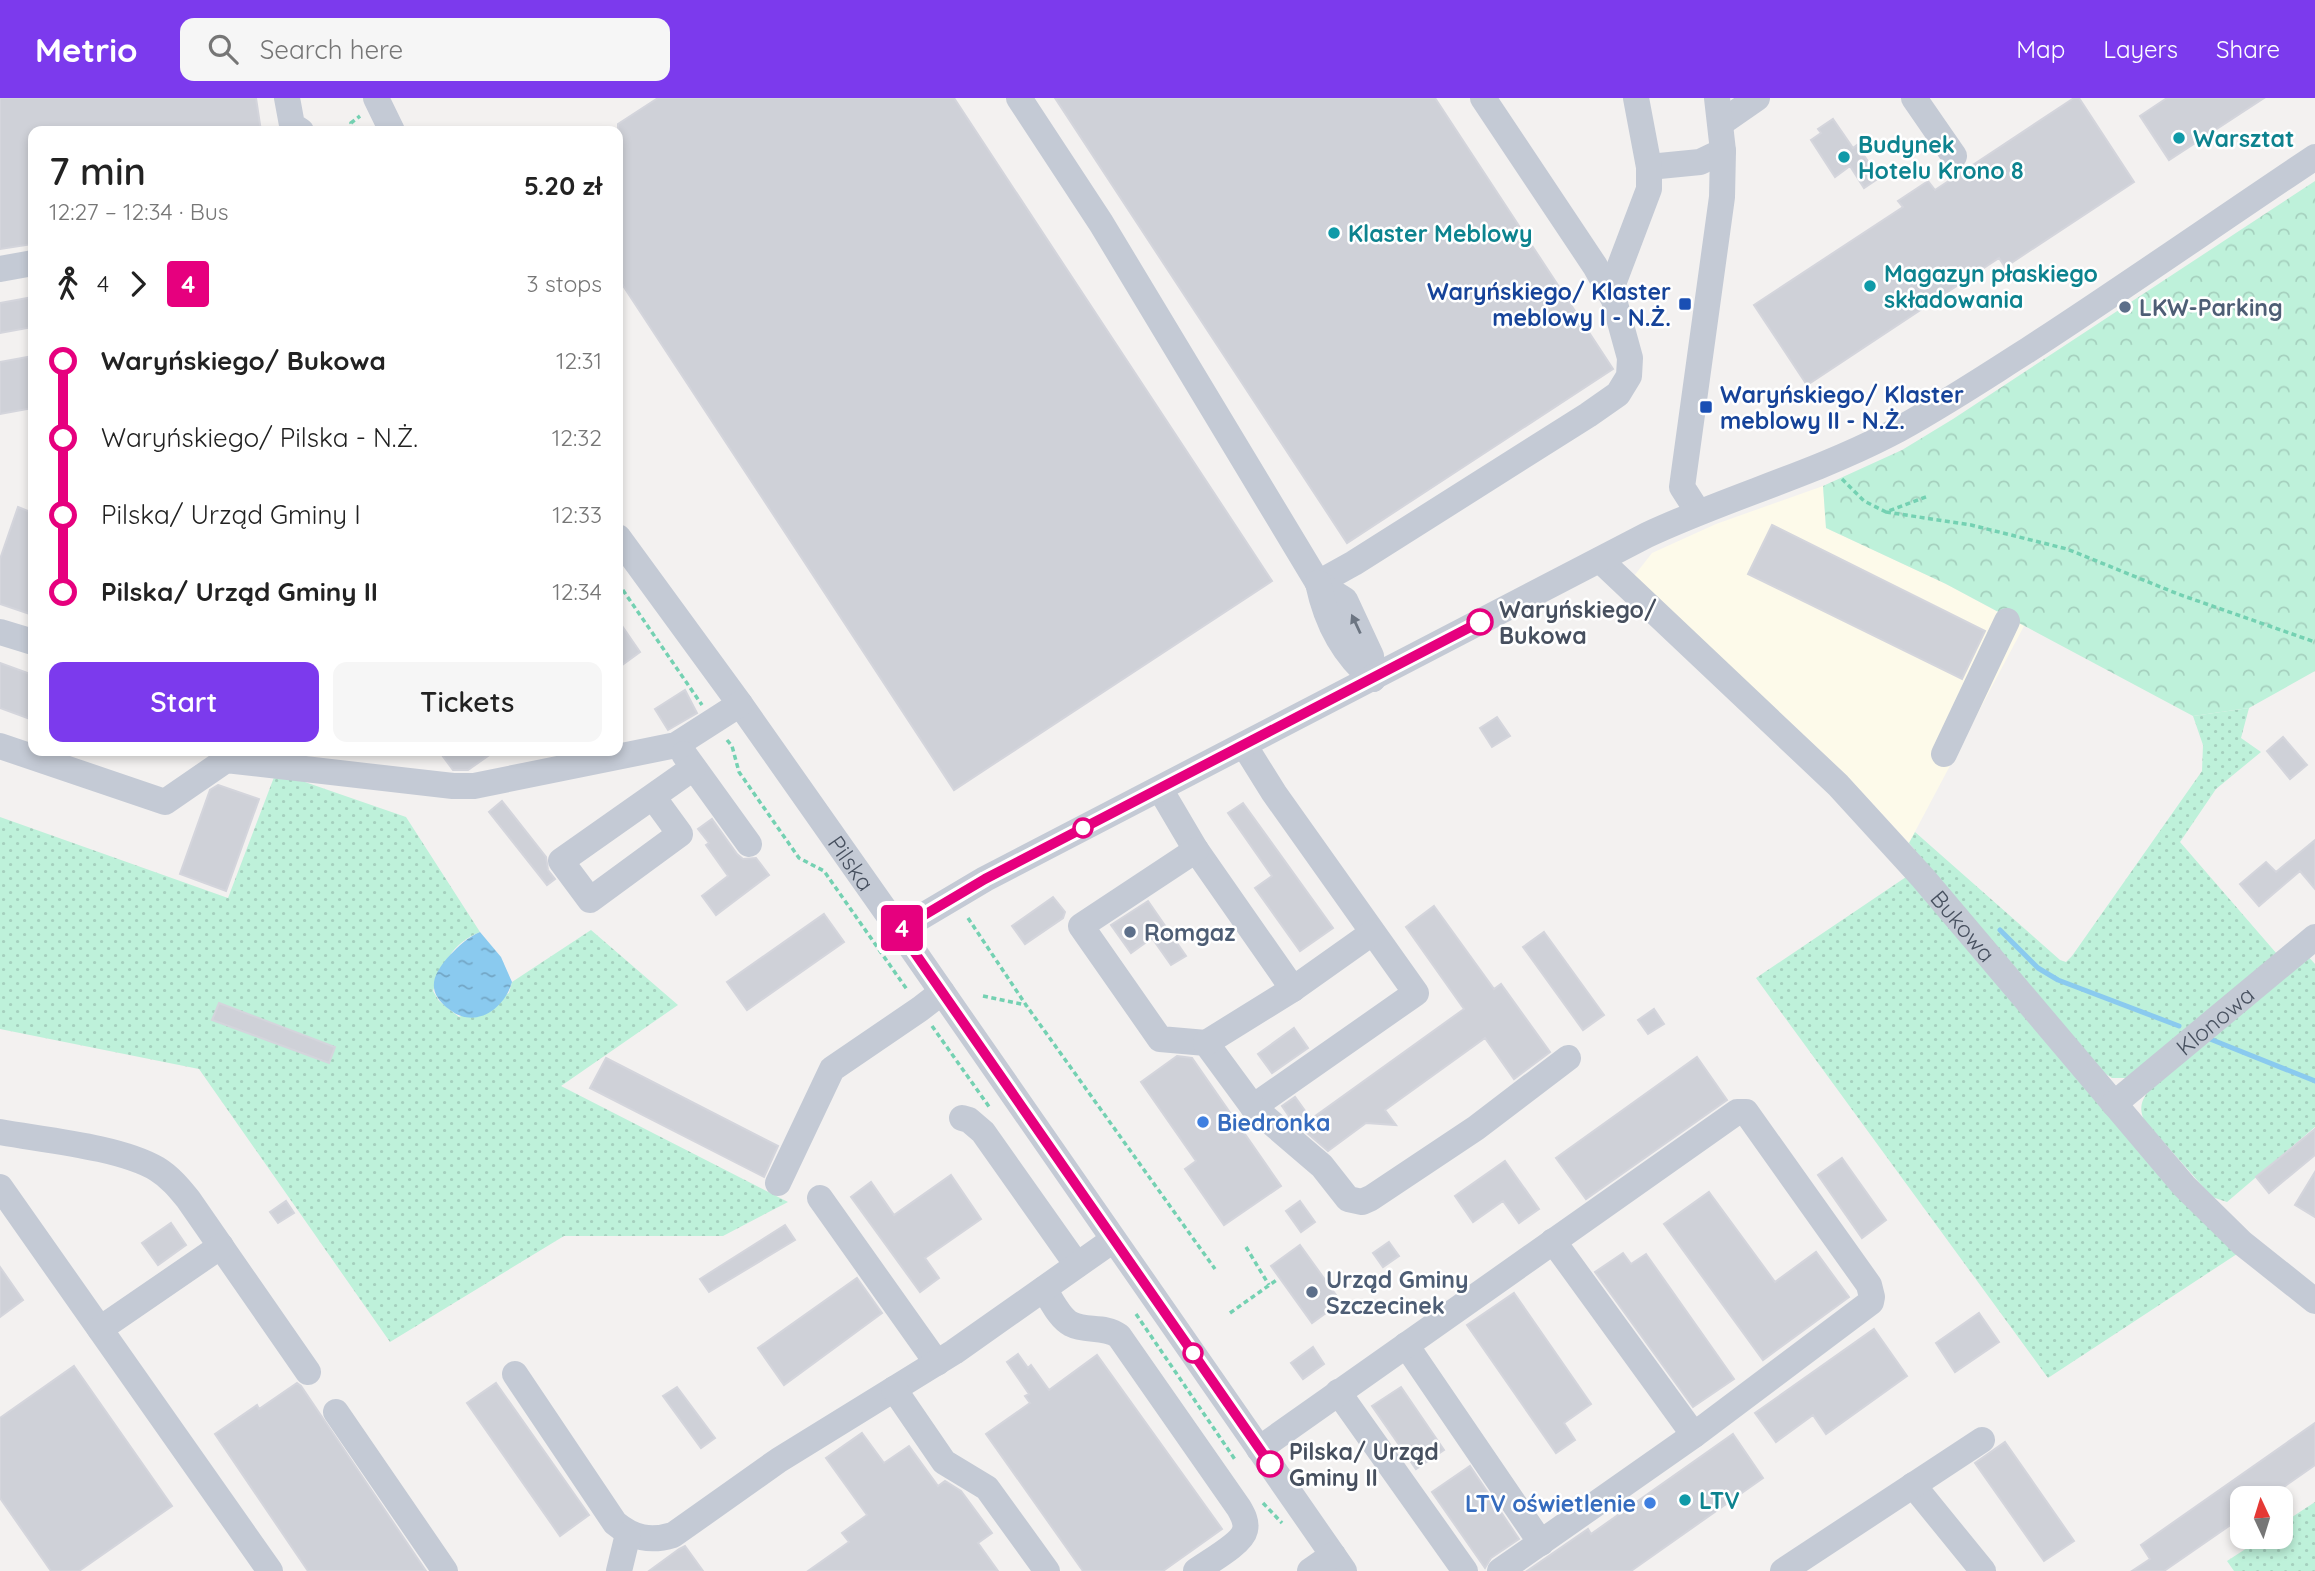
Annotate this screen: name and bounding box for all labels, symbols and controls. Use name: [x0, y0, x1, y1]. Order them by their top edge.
search box: [180, 18, 670, 81]
text: Metrio: [35, 29, 138, 70]
icon: search: [204, 30, 242, 68]
text: Search here: [260, 33, 403, 66]
text: Map: [2016, 34, 2065, 64]
text: Layers: [2103, 34, 2178, 64]
text: Share: [2216, 34, 2280, 64]
place label: Warsztat: [2193, 124, 2294, 153]
place label: Budynek Hotelu Krono 8: [1858, 130, 2024, 185]
marker: Warsztat: [2171, 130, 2187, 146]
text: 7 min: [49, 147, 146, 195]
marker: Budynek Hotelu Krono 8: [1836, 149, 1852, 165]
text: 5.20 zł: [524, 169, 602, 202]
text: 12:27 – 12:34 · Bus: [49, 197, 229, 226]
place label: Klaster Meblowy: [1348, 219, 1532, 248]
marker: Klaster Meblowy: [1326, 225, 1342, 241]
place label: Magazyn płaskiego składowania: [1884, 259, 2098, 314]
icon: walk: [49, 265, 87, 303]
icon: forward: [119, 265, 157, 303]
text: 4: [97, 269, 109, 298]
text: 4: [181, 269, 195, 299]
text: 3 stops: [527, 269, 602, 298]
place label: Waryńskiego/ Klaster meblowy I - N.Ż.: [1427, 277, 1671, 332]
marker: Magazyn płaskiego składowania: [1862, 278, 1878, 294]
place label: LKW-Parking: [2139, 293, 2283, 322]
marker: Waryńskiego/ Klaster meblowy I - N.Ż.: [1677, 296, 1693, 312]
marker: LKW-Parking: [2117, 299, 2133, 315]
text: Waryńskiego/ Bukowa: [101, 344, 386, 377]
text: 12:31: [556, 346, 602, 375]
place label: Waryńskiego/ Klaster meblowy II - N.Ż.: [1720, 380, 1964, 435]
marker: Waryńskiego/ Klaster meblowy II - N.Ż.: [1698, 399, 1714, 415]
text: Waryńskiego/ Pilska - N.Ż.: [101, 421, 418, 454]
text: 12:32: [552, 423, 602, 452]
text: Pilska/ Urząd Gminy I: [101, 498, 361, 531]
text: 12:33: [552, 500, 602, 529]
text: Pilska/ Urząd Gminy II: [101, 575, 378, 608]
text: 12:34: [552, 577, 602, 606]
place label: Waryńskiego/ Bukowa: [1499, 595, 1657, 650]
marker: Waryńskiego/ Bukowa: [1467, 609, 1493, 635]
one-way arrow: [1350, 614, 1362, 634]
button: Start: [49, 662, 319, 742]
button: Tickets: [333, 662, 602, 742]
unlabelled marker: [1073, 818, 1093, 838]
street label: Pilska: [822, 830, 881, 896]
street label: Bukowa: [1925, 884, 2002, 968]
line badge: 4: [879, 905, 925, 951]
text: 4: [895, 913, 909, 943]
place label: Romgaz: [1144, 918, 1235, 947]
marker: Romgaz: [1122, 924, 1138, 940]
street label: Klonowa: [2170, 979, 2260, 1061]
place label: Biedronka: [1217, 1108, 1330, 1137]
marker: Biedronka: [1195, 1114, 1211, 1130]
place label: Urząd Gminy Szczecinek: [1326, 1265, 1468, 1320]
marker: Urząd Gminy Szczecinek: [1304, 1284, 1320, 1300]
unlabelled marker: [1183, 1343, 1203, 1363]
place label: Pilska/ Urząd Gminy II: [1289, 1437, 1439, 1492]
marker: Pilska/ Urząd Gminy II: [1257, 1451, 1283, 1477]
place label: LTV: [1699, 1486, 1740, 1515]
north arrow: [2230, 1486, 2292, 1549]
map controls: [2230, 1486, 2293, 1549]
place label: LTV oświetlenie: [1465, 1489, 1636, 1518]
marker: LTV: [1677, 1492, 1693, 1508]
marker: LTV oświetlenie: [1642, 1495, 1658, 1511]

